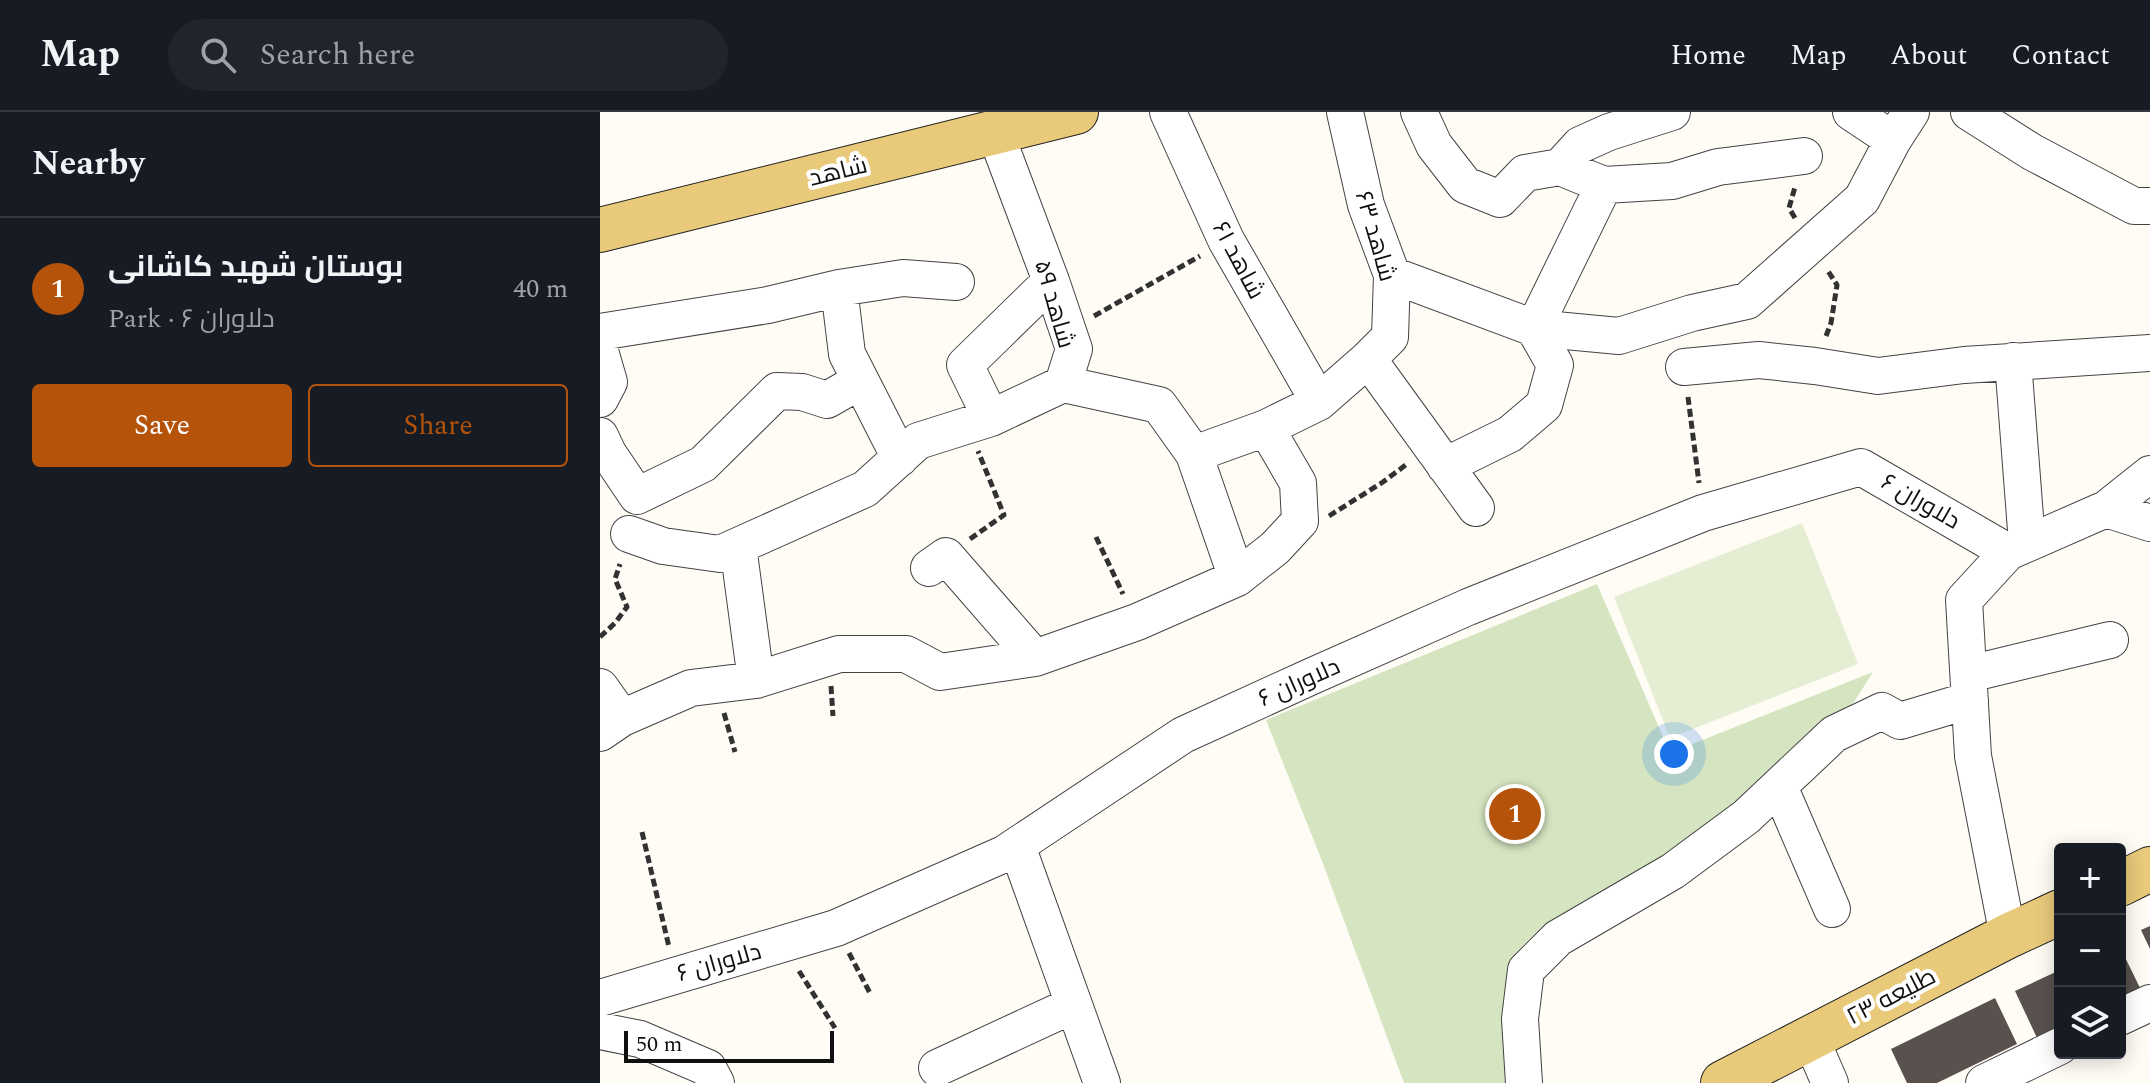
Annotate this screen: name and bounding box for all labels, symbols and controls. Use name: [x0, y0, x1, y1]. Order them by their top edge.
search box: [168, 19, 728, 91]
text: Map: [40, 26, 120, 84]
text: Search here: [260, 32, 415, 78]
icon: search: [196, 33, 240, 77]
text: Home: [1670, 34, 1746, 77]
text: Map: [1790, 34, 1846, 77]
text: About: [1890, 34, 1967, 77]
text: Contact: [2011, 34, 2110, 77]
text: Nearby: [32, 138, 145, 190]
street label: شاهد: [805, 147, 871, 197]
street label: شاهد ۶۳: [1345, 187, 1405, 286]
street label: شاهد ۶۱: [1203, 215, 1274, 306]
text: بوستان شهید کاشانی: [108, 244, 403, 290]
street label: شاهد ۵۹: [1024, 256, 1084, 353]
text: 1: [51, 269, 65, 309]
text: 40 m: [513, 269, 568, 309]
text: Park · دلاوران ۶: [108, 299, 275, 339]
button: Save: [32, 384, 292, 467]
button: Share: [308, 384, 568, 467]
street label: دلاوران ۶: [1874, 465, 1967, 539]
street label: دلاوران ۶: [1253, 649, 1346, 717]
your location: [1654, 734, 1694, 774]
pin: 1: [1489, 784, 1541, 844]
map controls: [2054, 843, 2126, 1059]
button: +: [2054, 843, 2126, 915]
button: −: [2054, 915, 2126, 987]
street label: دلاوران ۶: [673, 934, 766, 992]
street label: طلیعه ۲۳: [1840, 959, 1943, 1035]
button: layers: [2054, 987, 2126, 1059]
scale bar: [624, 1027, 834, 1063]
text: 50 m: [636, 1028, 682, 1061]

